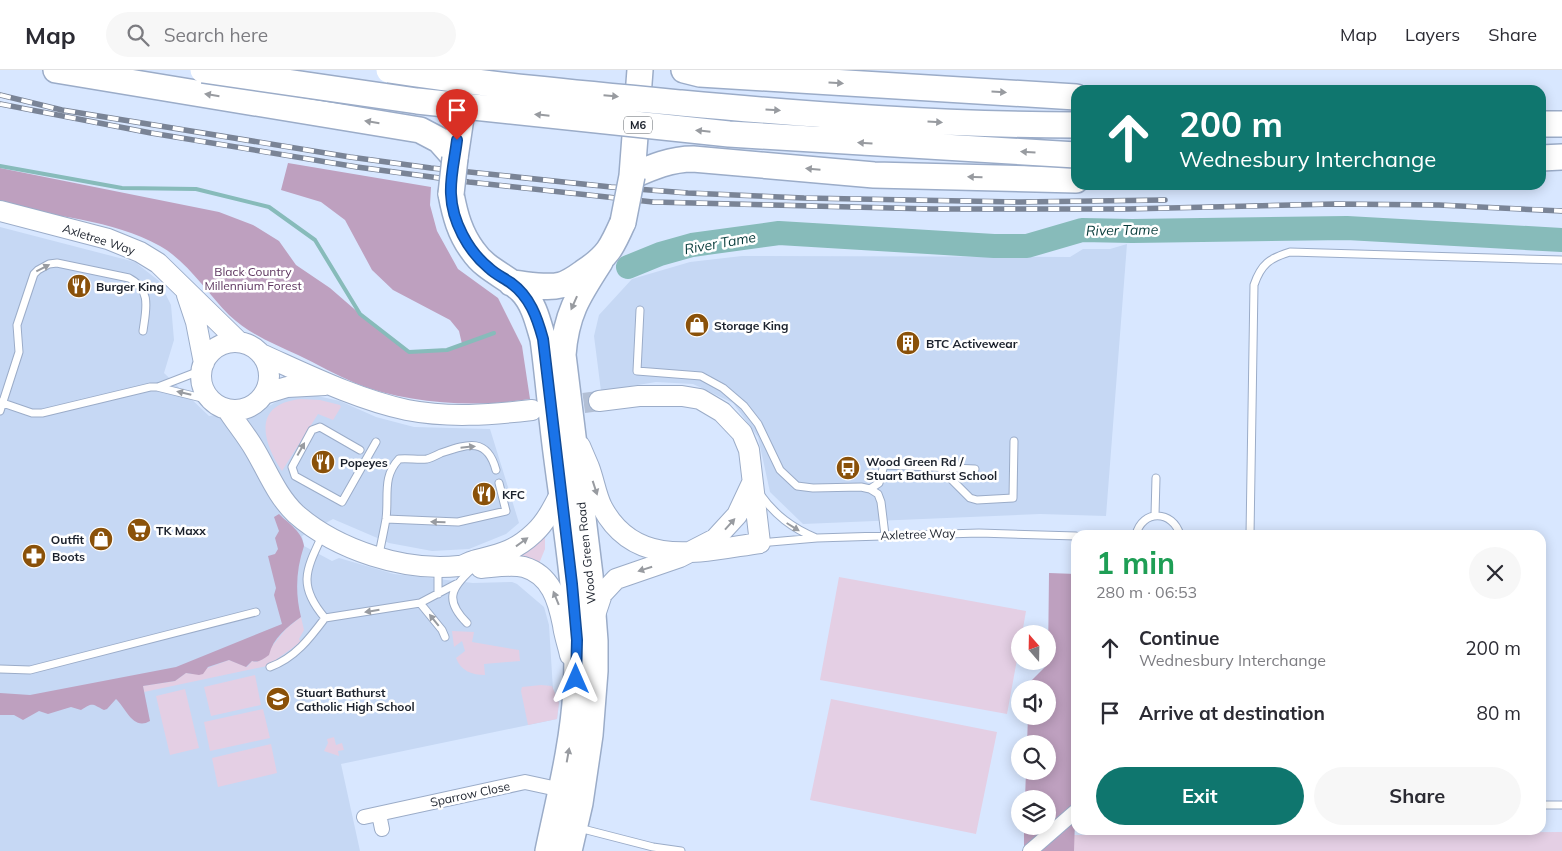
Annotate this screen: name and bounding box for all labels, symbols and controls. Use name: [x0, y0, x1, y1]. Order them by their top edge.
search box: [106, 12, 456, 57]
text: Map: [25, 20, 76, 50]
icon: search: [124, 21, 152, 49]
text: Search here: [164, 23, 268, 47]
text: Map: [1340, 23, 1377, 46]
text: Layers: [1405, 23, 1460, 46]
text: Share: [1488, 23, 1537, 46]
one-way arrow: [829, 79, 845, 87]
pin: [436, 89, 478, 140]
one-way arrow: [991, 89, 1007, 97]
one-way arrow: [203, 91, 219, 99]
one-way arrow: [603, 93, 619, 101]
icon: arrive: [443, 96, 471, 124]
text: 200 m: [1179, 102, 1283, 146]
icon: ahead: [1096, 105, 1161, 170]
one-way arrow: [765, 107, 781, 115]
one-way arrow: [533, 111, 549, 119]
road number: M6: [624, 116, 652, 134]
one-way arrow: [364, 117, 380, 125]
one-way arrow: [927, 118, 943, 126]
one-way arrow: [695, 127, 711, 135]
one-way arrow: [857, 139, 873, 147]
text: Wednesbury Interchange: [1179, 145, 1436, 173]
one-way arrow: [1019, 148, 1035, 156]
one-way arrow: [805, 165, 821, 173]
one-way arrow: [967, 173, 983, 181]
street label: Axletree Way: [61, 220, 138, 258]
water label: River Tame: [1086, 220, 1159, 240]
water label: River Tame: [683, 228, 758, 258]
one-way arrow: [36, 264, 51, 272]
park label: Black Country Millennium Forest: [204, 264, 302, 293]
restaurant icon: Burger King: [66, 273, 92, 299]
place label: Burger King: [96, 279, 164, 294]
one-way arrow: [570, 296, 578, 310]
shop icon: Storage King: [684, 312, 710, 338]
place label: Storage King: [714, 318, 789, 333]
building icon: BTC Activewear: [895, 330, 921, 356]
place label: BTC Activewear: [926, 336, 1018, 351]
one-way arrow: [176, 389, 191, 397]
one-way arrow: [297, 442, 306, 455]
one-way arrow: [460, 443, 476, 451]
restaurant icon: Popeyes: [310, 449, 336, 475]
place label: Wood Green Rd / Stuart Bathurst School: [866, 454, 997, 483]
place label: Popeyes: [340, 455, 388, 470]
bus stop icon: Wood Green Rd / Stuart Bathurst School: [835, 455, 861, 481]
one-way arrow: [592, 480, 599, 495]
restaurant icon: KFC: [471, 481, 497, 507]
place label: KFC: [502, 487, 525, 502]
street label: Wood Green Road: [573, 501, 599, 605]
supermarket icon: TK Maxx: [126, 517, 152, 543]
one-way arrow: [430, 517, 446, 525]
one-way arrow: [724, 517, 735, 530]
one-way arrow: [786, 522, 799, 531]
place label: TK Maxx: [156, 523, 206, 538]
street label: Axletree Way: [880, 525, 956, 543]
shop icon: Outfit: [88, 526, 114, 552]
place label: Outfit: [51, 532, 84, 547]
one-way arrow: [515, 537, 529, 547]
pharmacy icon: Boots: [21, 543, 47, 569]
text: 1 min: [1096, 544, 1175, 582]
button: close: [1469, 547, 1521, 599]
place label: Boots: [52, 549, 85, 564]
one-way arrow: [637, 565, 652, 573]
text: 280 m · 06:53: [1096, 582, 1197, 602]
one-way arrow: [551, 591, 559, 605]
one-way arrow: [364, 607, 380, 615]
one-way arrow: [428, 613, 439, 626]
north arrow: [1011, 625, 1056, 670]
map controls: [1011, 625, 1056, 835]
text: Continue: [1139, 626, 1219, 650]
icon: ahead: [1096, 634, 1124, 662]
text: 200 m: [1465, 636, 1521, 660]
text: Wednesbury Interchange: [1139, 650, 1326, 670]
position arrow: [549, 652, 601, 704]
button: sound: [1011, 680, 1056, 725]
place label: Stuart Bathurst Catholic High School: [296, 685, 415, 714]
school or university icon: Stuart Bathurst Catholic High School: [265, 686, 291, 712]
icon: arrive: [1096, 699, 1124, 727]
text: Arrive at destination: [1139, 701, 1325, 725]
text: 80 m: [1477, 701, 1521, 725]
button: search: [1011, 735, 1056, 780]
one-way arrow: [564, 747, 572, 763]
button: Exit: [1096, 767, 1304, 825]
button: Share: [1314, 767, 1521, 825]
street label: Sparrow Close: [429, 778, 511, 810]
button: layers: [1011, 790, 1056, 835]

